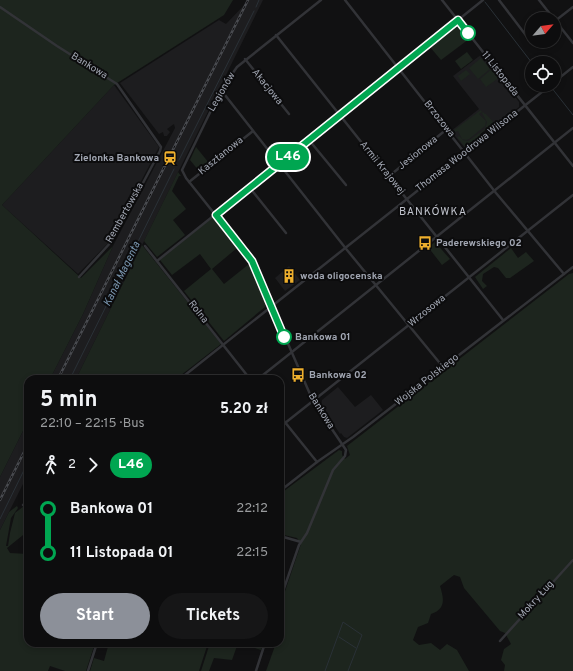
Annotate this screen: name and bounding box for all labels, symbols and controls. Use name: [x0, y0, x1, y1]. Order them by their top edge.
north arrow: [525, 12, 561, 48]
map controls: [525, 12, 561, 92]
unlabelled marker: [460, 25, 476, 41]
street label: 11 Listopada: [478, 49, 522, 99]
street label: Bankowa: [68, 50, 110, 82]
button: locate: [525, 56, 561, 92]
street label: Akacjowa: [249, 66, 285, 108]
street label: Legionów: [206, 70, 238, 114]
street label: Brzozowa: [420, 98, 458, 140]
street label: Thomasa Woodrowa Wilsona: [413, 107, 521, 195]
street label: Jesionowa: [396, 133, 440, 173]
street label: Kasztanowa: [196, 134, 246, 178]
street label: Armii Krajowej: [356, 139, 408, 197]
line badge: L46: [265, 144, 311, 170]
text: L46: [275, 148, 301, 165]
station icon: Zielonka Bankowa: [162, 150, 178, 166]
place label: Zielonka Bankowa: [74, 152, 159, 165]
street label: Rembertowska: [103, 181, 147, 245]
district label: BANKÓWKA: [399, 204, 467, 219]
bus stop icon: Paderewskiego 02: [417, 235, 433, 251]
place label: Paderewskiego 02: [436, 237, 522, 250]
water label: Kanał Magenta: [100, 239, 144, 309]
building icon: woda oligocenska: [281, 268, 297, 284]
place label: woda oligocenska: [300, 270, 383, 283]
street label: Wrzosowa: [406, 292, 448, 330]
street label: Rolna: [185, 298, 211, 326]
marker: Bankowa 01: [276, 329, 292, 345]
place label: Bankowa 01: [295, 331, 350, 344]
street label: Wojska Polskiego: [392, 351, 462, 409]
bus stop icon: Bankowa 02: [290, 367, 306, 383]
place label: Bankowa 02: [309, 369, 367, 382]
text: 5 min: [40, 387, 97, 414]
street label: Bankowa: [305, 390, 337, 432]
text: 5.20 zł: [220, 400, 268, 419]
text: 22:10 – 22:15 · Bus: [40, 416, 145, 432]
icon: walk: [40, 454, 62, 476]
icon: forward: [82, 454, 104, 476]
text: L46: [118, 456, 144, 473]
text: 2: [68, 457, 76, 473]
text: Bankowa 01: [70, 500, 153, 519]
text: 22:12: [236, 501, 268, 517]
text: 11 Listopada 01: [70, 544, 174, 563]
text: 22:15: [236, 545, 268, 561]
street label: Mokry Ług: [515, 578, 557, 622]
button: Start: [40, 593, 150, 639]
button: Tickets: [158, 593, 268, 639]

